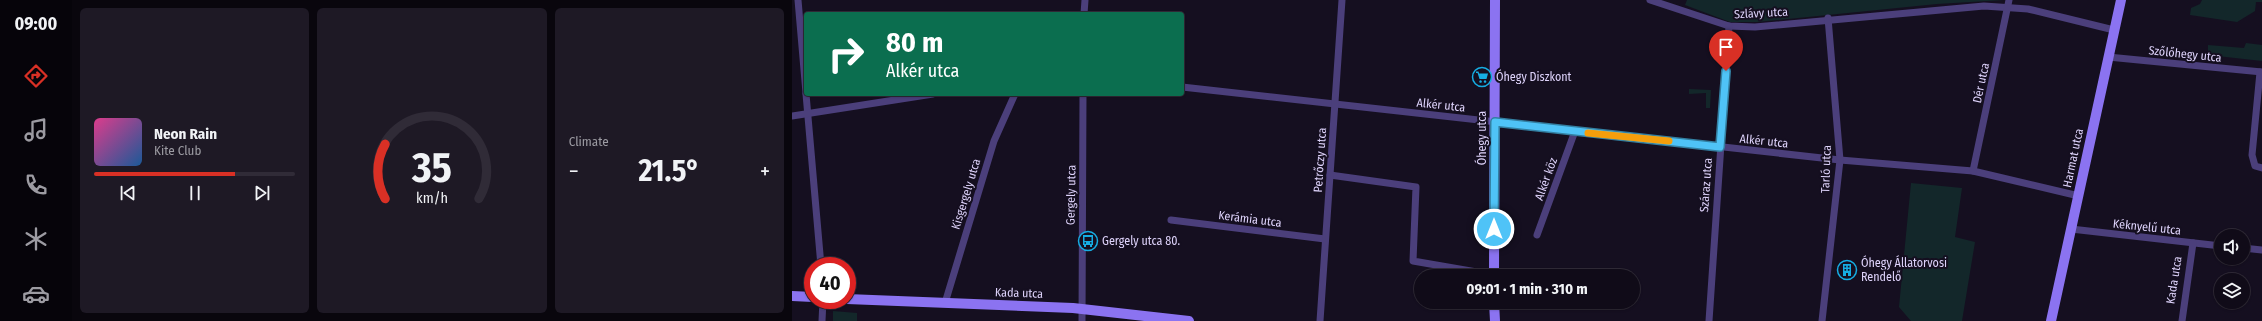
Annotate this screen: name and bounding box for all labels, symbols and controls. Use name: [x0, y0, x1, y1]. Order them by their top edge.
street label: Szlávy utca: [1734, 5, 1788, 21]
text: 09:00: [15, 13, 57, 35]
text: 80 m: [886, 26, 943, 59]
icon: right: [820, 28, 872, 80]
pin: [1709, 30, 1743, 71]
icon: arrive: [1715, 36, 1737, 58]
street label: Szőlőhegy utca: [2148, 43, 2222, 65]
text: Alkér utca: [886, 60, 959, 82]
street label: Dér utca: [1970, 61, 1992, 104]
icon: directions: [22, 62, 50, 90]
supermarket icon: Óhegy Diszkont: [1471, 66, 1493, 88]
place label: Óhegy Diszkont: [1496, 69, 1572, 84]
street label: Alkér utca: [1416, 95, 1466, 115]
street label: Óhegy utca: [1474, 111, 1489, 165]
icon: music: [22, 116, 50, 144]
text: Neon Rain: [154, 125, 217, 143]
street label: Petrőczy utca: [1311, 127, 1329, 193]
street label: Harmat utca: [2060, 127, 2086, 189]
street label: Alkér utca: [1739, 131, 1789, 151]
text: Climate: [569, 134, 609, 149]
text: 35: [411, 142, 452, 192]
text: Kite Club: [154, 143, 201, 158]
street label: Tarló utca: [1818, 145, 1834, 193]
text: 21.5°: [638, 153, 700, 189]
street label: Alkér köz: [1532, 156, 1560, 202]
street label: Kisgergely utca: [949, 157, 983, 231]
street label: Száraz utca: [1697, 157, 1715, 213]
text: −: [569, 158, 579, 185]
text: +: [760, 158, 770, 185]
street label: Gergely utca: [1063, 165, 1079, 225]
icon: phone: [22, 171, 50, 199]
icon: previous: [117, 182, 139, 204]
icon: pause: [184, 182, 206, 204]
icon: next: [251, 182, 273, 204]
text: km/h: [416, 189, 448, 206]
street label: Kerámia utca: [1218, 208, 1283, 230]
position arrow: [1473, 208, 1515, 250]
street label: Kéknyelű utca: [2112, 216, 2182, 238]
icon: climate: [22, 225, 50, 253]
map controls: [2214, 229, 2250, 309]
button: sound: [2214, 229, 2250, 265]
bus stop icon: Gergely utca 80.: [1077, 230, 1099, 252]
place label: Gergely utca 80.: [1102, 234, 1180, 248]
place label: Óhegy Állatorvosi Rendelő: [1861, 255, 1947, 284]
street label: Kada utca: [2163, 255, 2185, 305]
speed limit sign: 40: [804, 257, 856, 309]
building icon: Óhegy Állatorvosi Rendelő: [1836, 259, 1858, 281]
button: layers: [2214, 273, 2250, 309]
icon: car: [22, 280, 50, 308]
text: 09:01 · 1 min · 310 m: [1466, 280, 1588, 298]
street label: Kada utca: [995, 285, 1043, 301]

